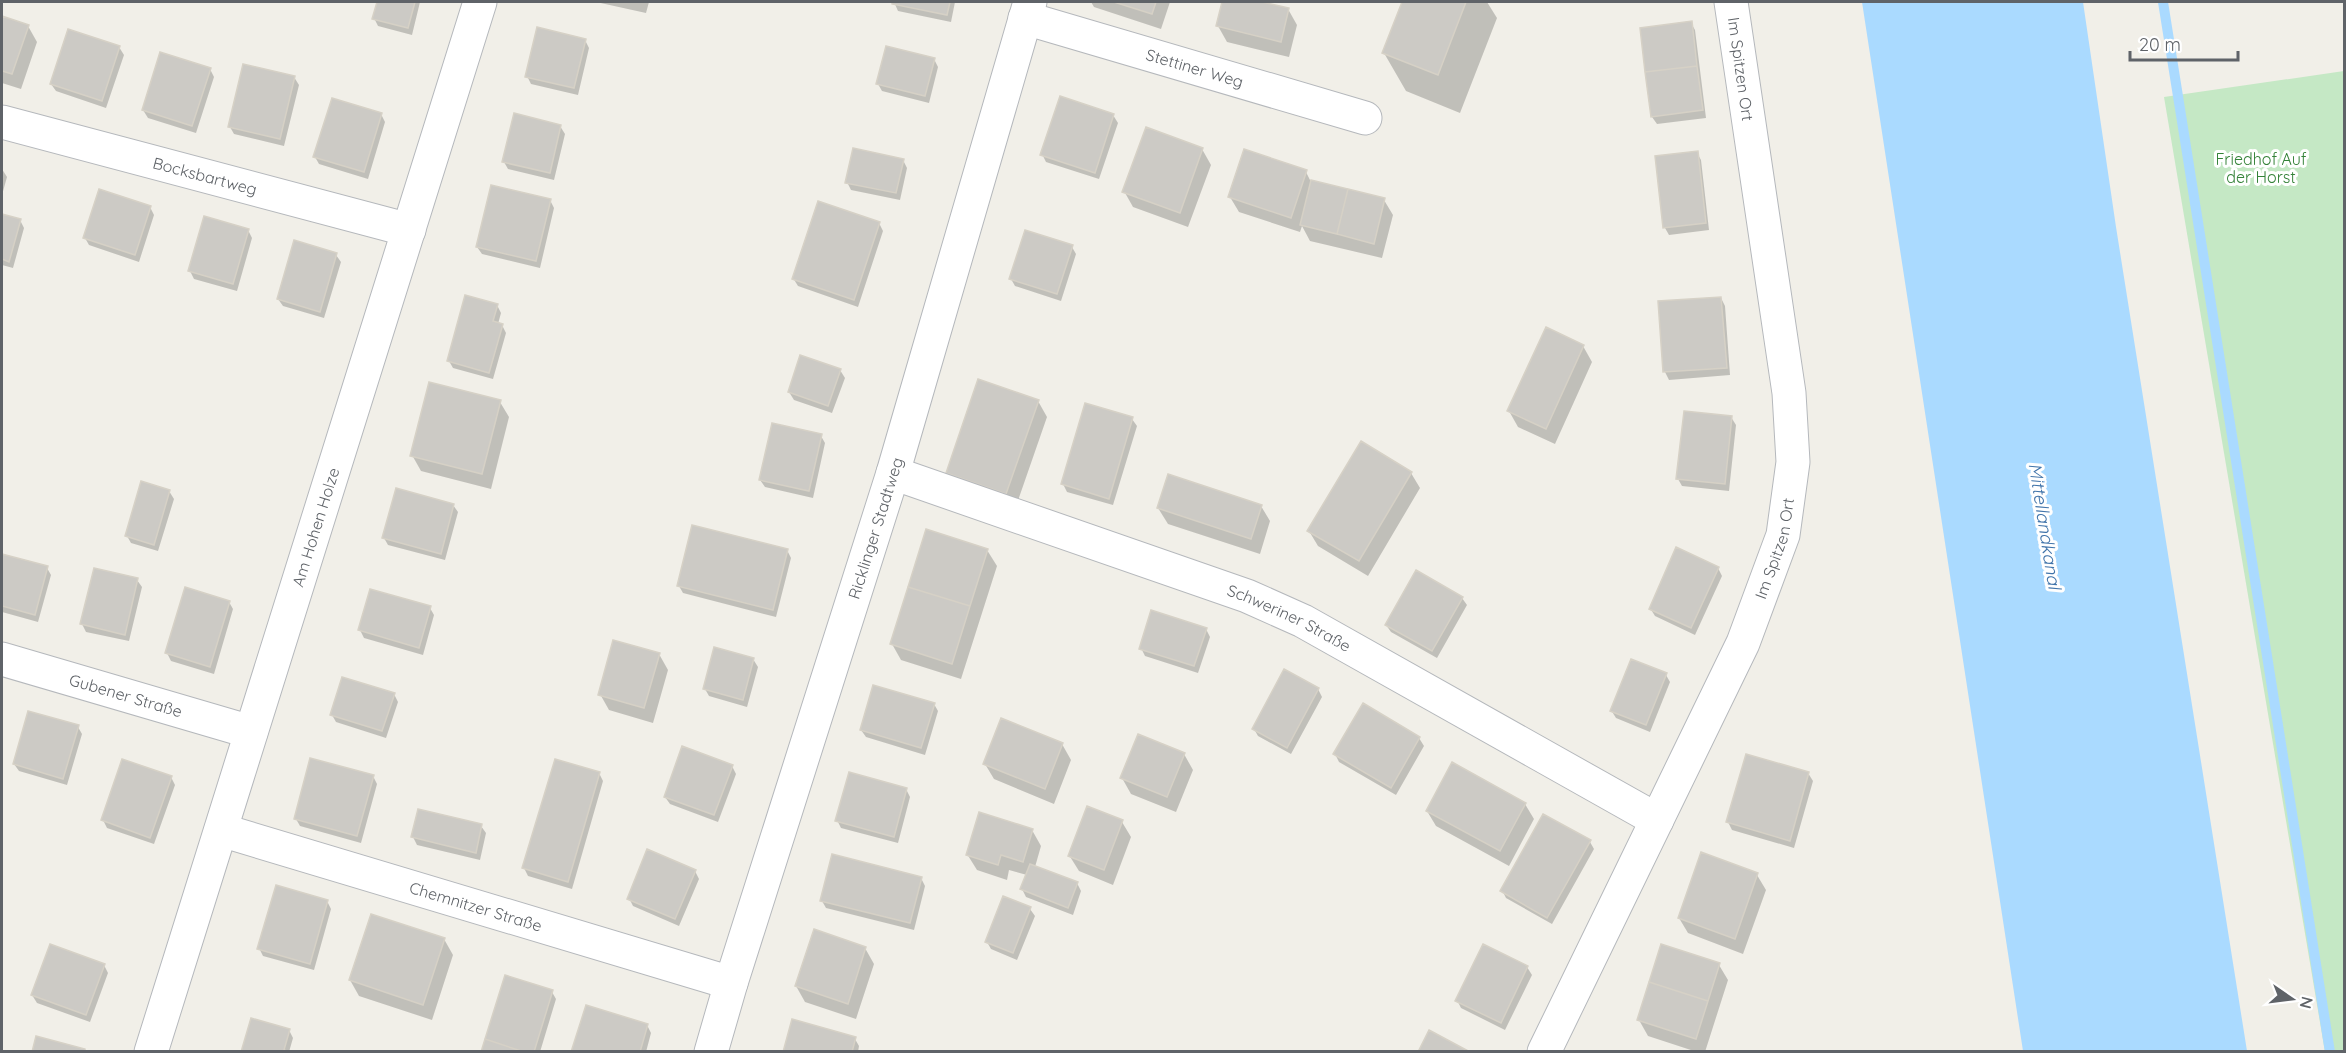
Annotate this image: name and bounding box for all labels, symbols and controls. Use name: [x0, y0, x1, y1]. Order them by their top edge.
street label: Im Spitzen Ort: [1724, 16, 1758, 122]
scale bar: [2130, 24, 2238, 62]
text: 20 m: [2139, 33, 2181, 56]
street label: Stettiner Weg: [1144, 44, 1246, 92]
park label: Friedhof Auf der Horst: [2215, 149, 2307, 187]
street label: Bocksbartweg: [151, 152, 259, 199]
street label: Ricklinger Stadtweg: [844, 455, 907, 602]
water label: Mittellandkanal: [2024, 461, 2067, 593]
street label: Am Hohen Holze: [287, 465, 343, 589]
street label: Im Spitzen Ort: [1750, 497, 1798, 602]
street label: Schweriner Straße: [1225, 580, 1354, 656]
street label: Gubener Straße: [67, 669, 185, 721]
street label: Chemnitzer Straße: [407, 877, 544, 936]
north arrow: [2262, 969, 2322, 1029]
text: N: [2295, 995, 2318, 1011]

